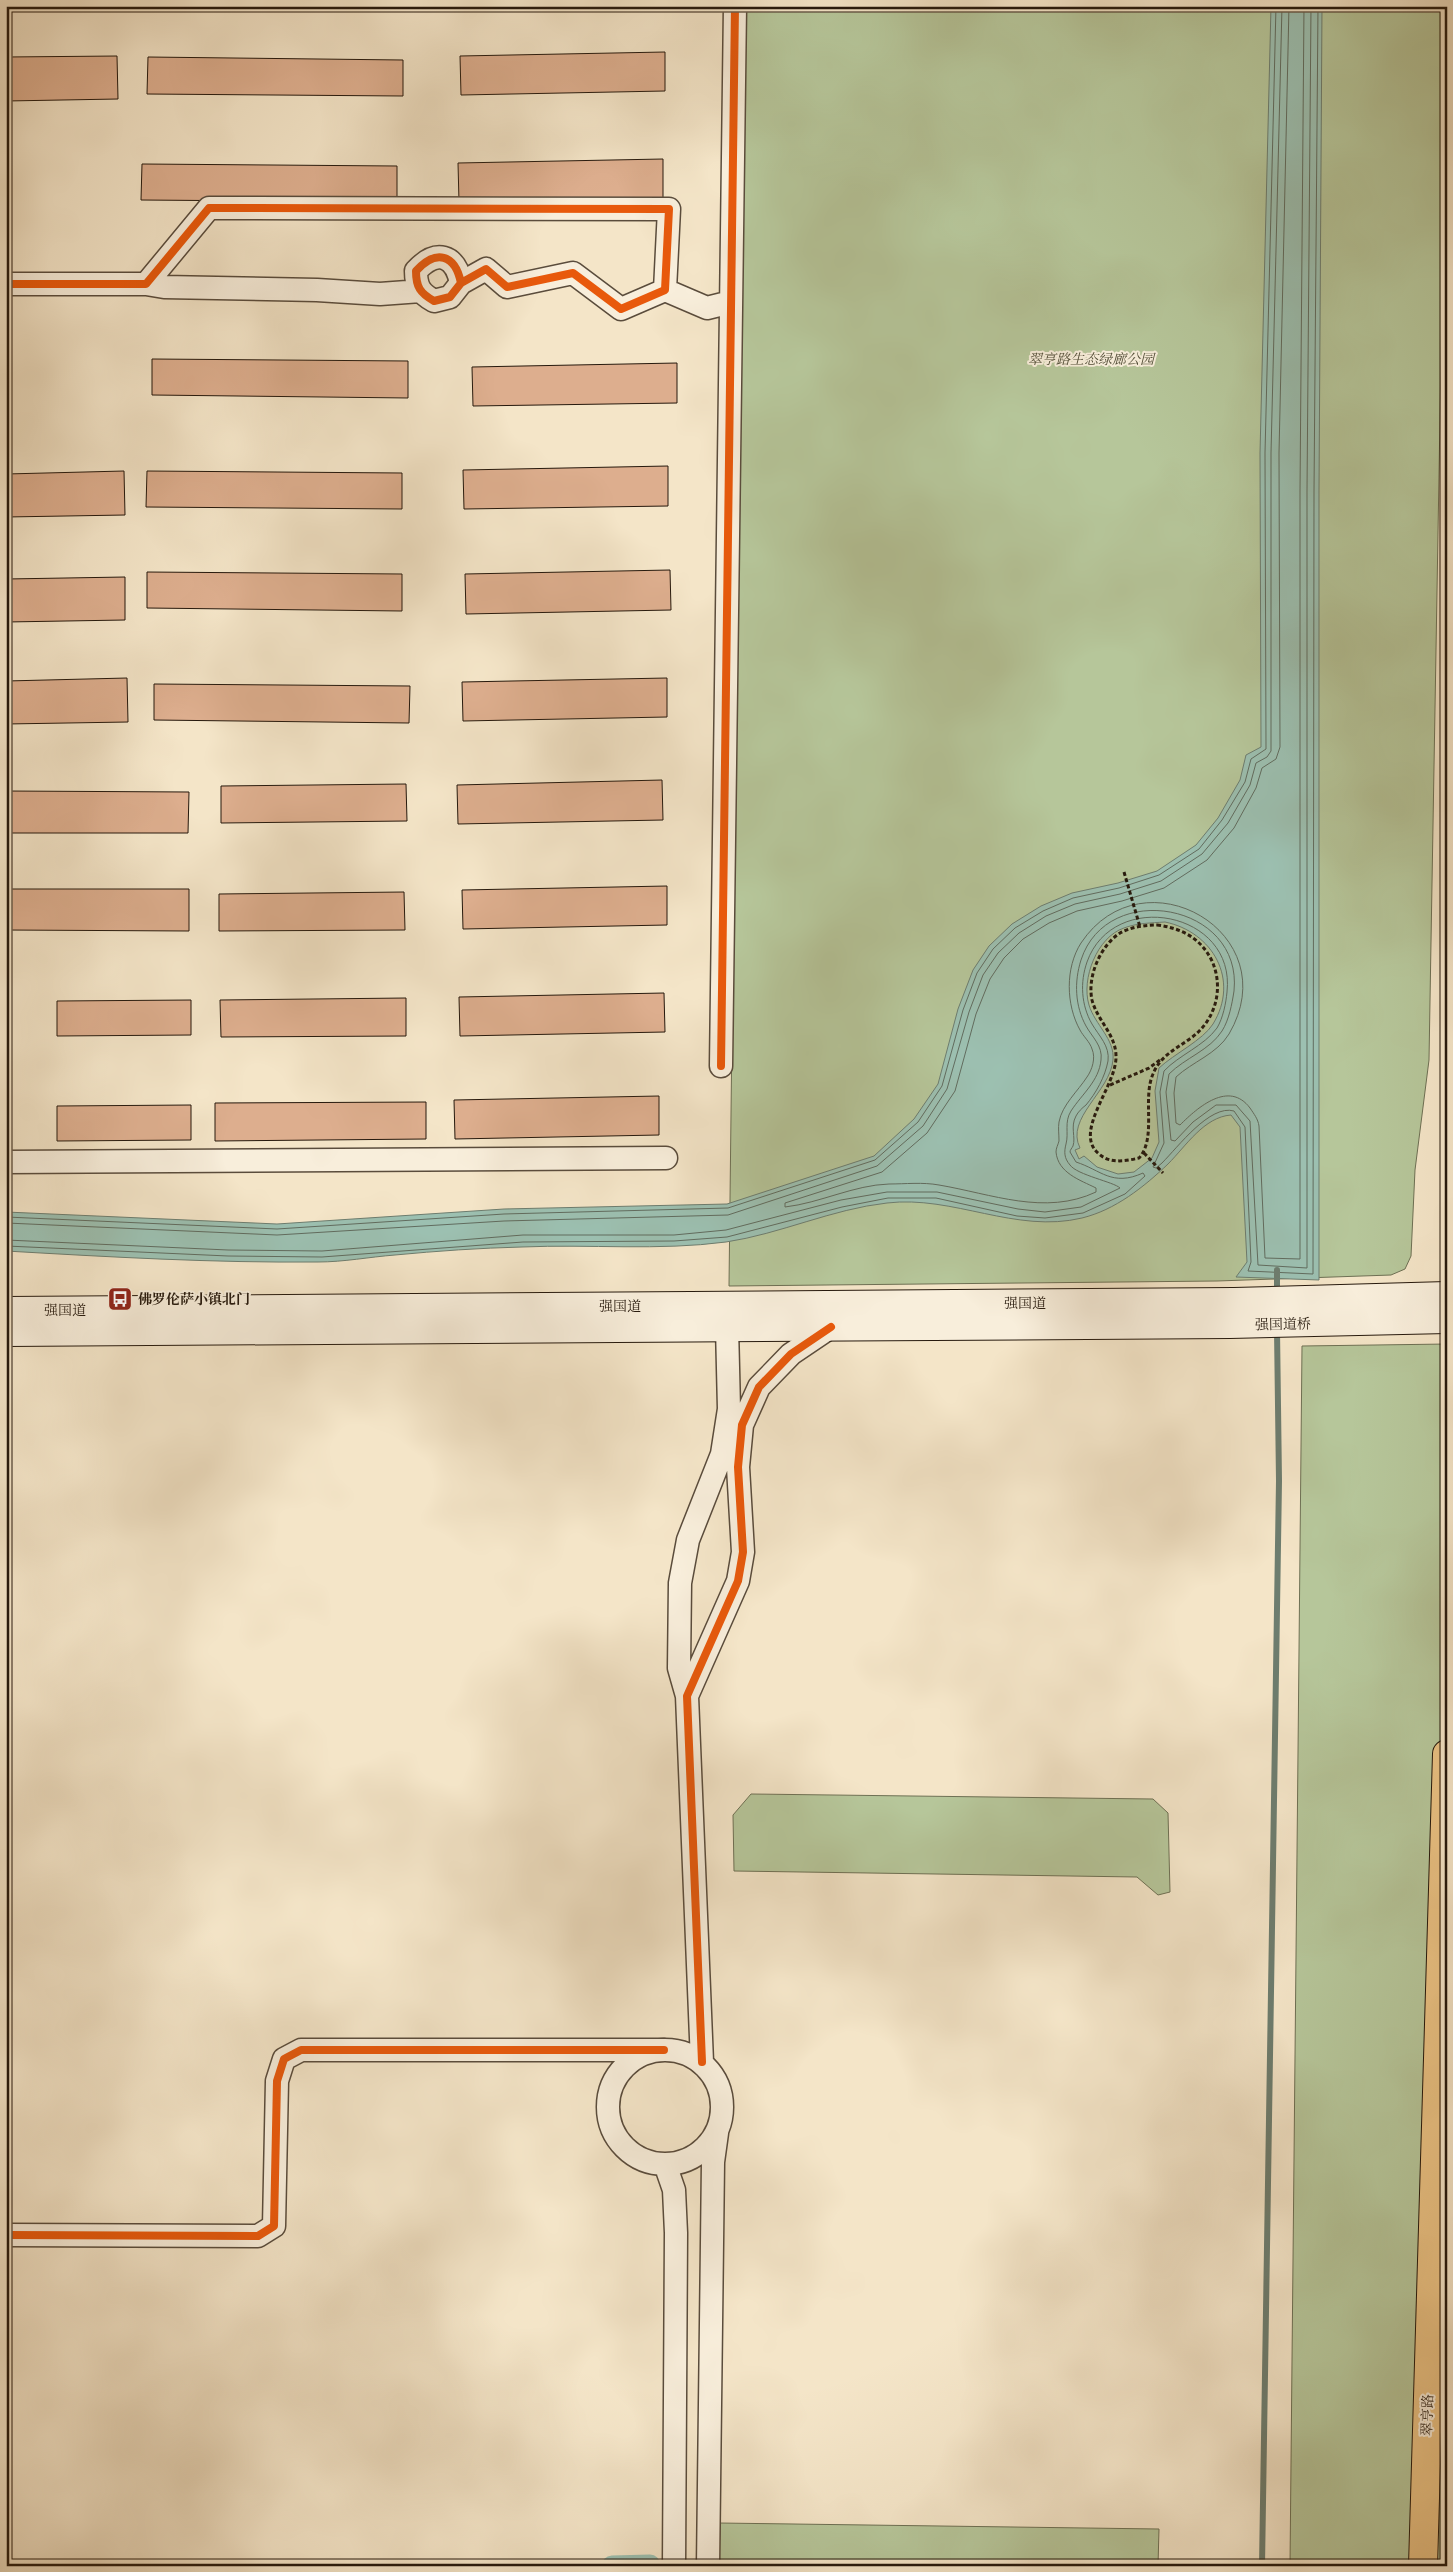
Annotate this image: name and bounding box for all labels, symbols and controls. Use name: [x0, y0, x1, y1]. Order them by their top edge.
park label: 翠亨路生态绿廊公园: [1028, 351, 1156, 368]
bus stop icon: 佛罗伦萨小镇北门: [107, 1286, 133, 1312]
place label: 佛罗伦萨小镇北门: [138, 1291, 250, 1308]
street label: 强国道: [1004, 1295, 1046, 1312]
street label: 强国道: [599, 1298, 641, 1315]
street label: 强国道: [44, 1302, 86, 1319]
street label: 强国道桥: [1255, 1316, 1311, 1333]
street label: 翠亨路: [1418, 2394, 1437, 2436]

